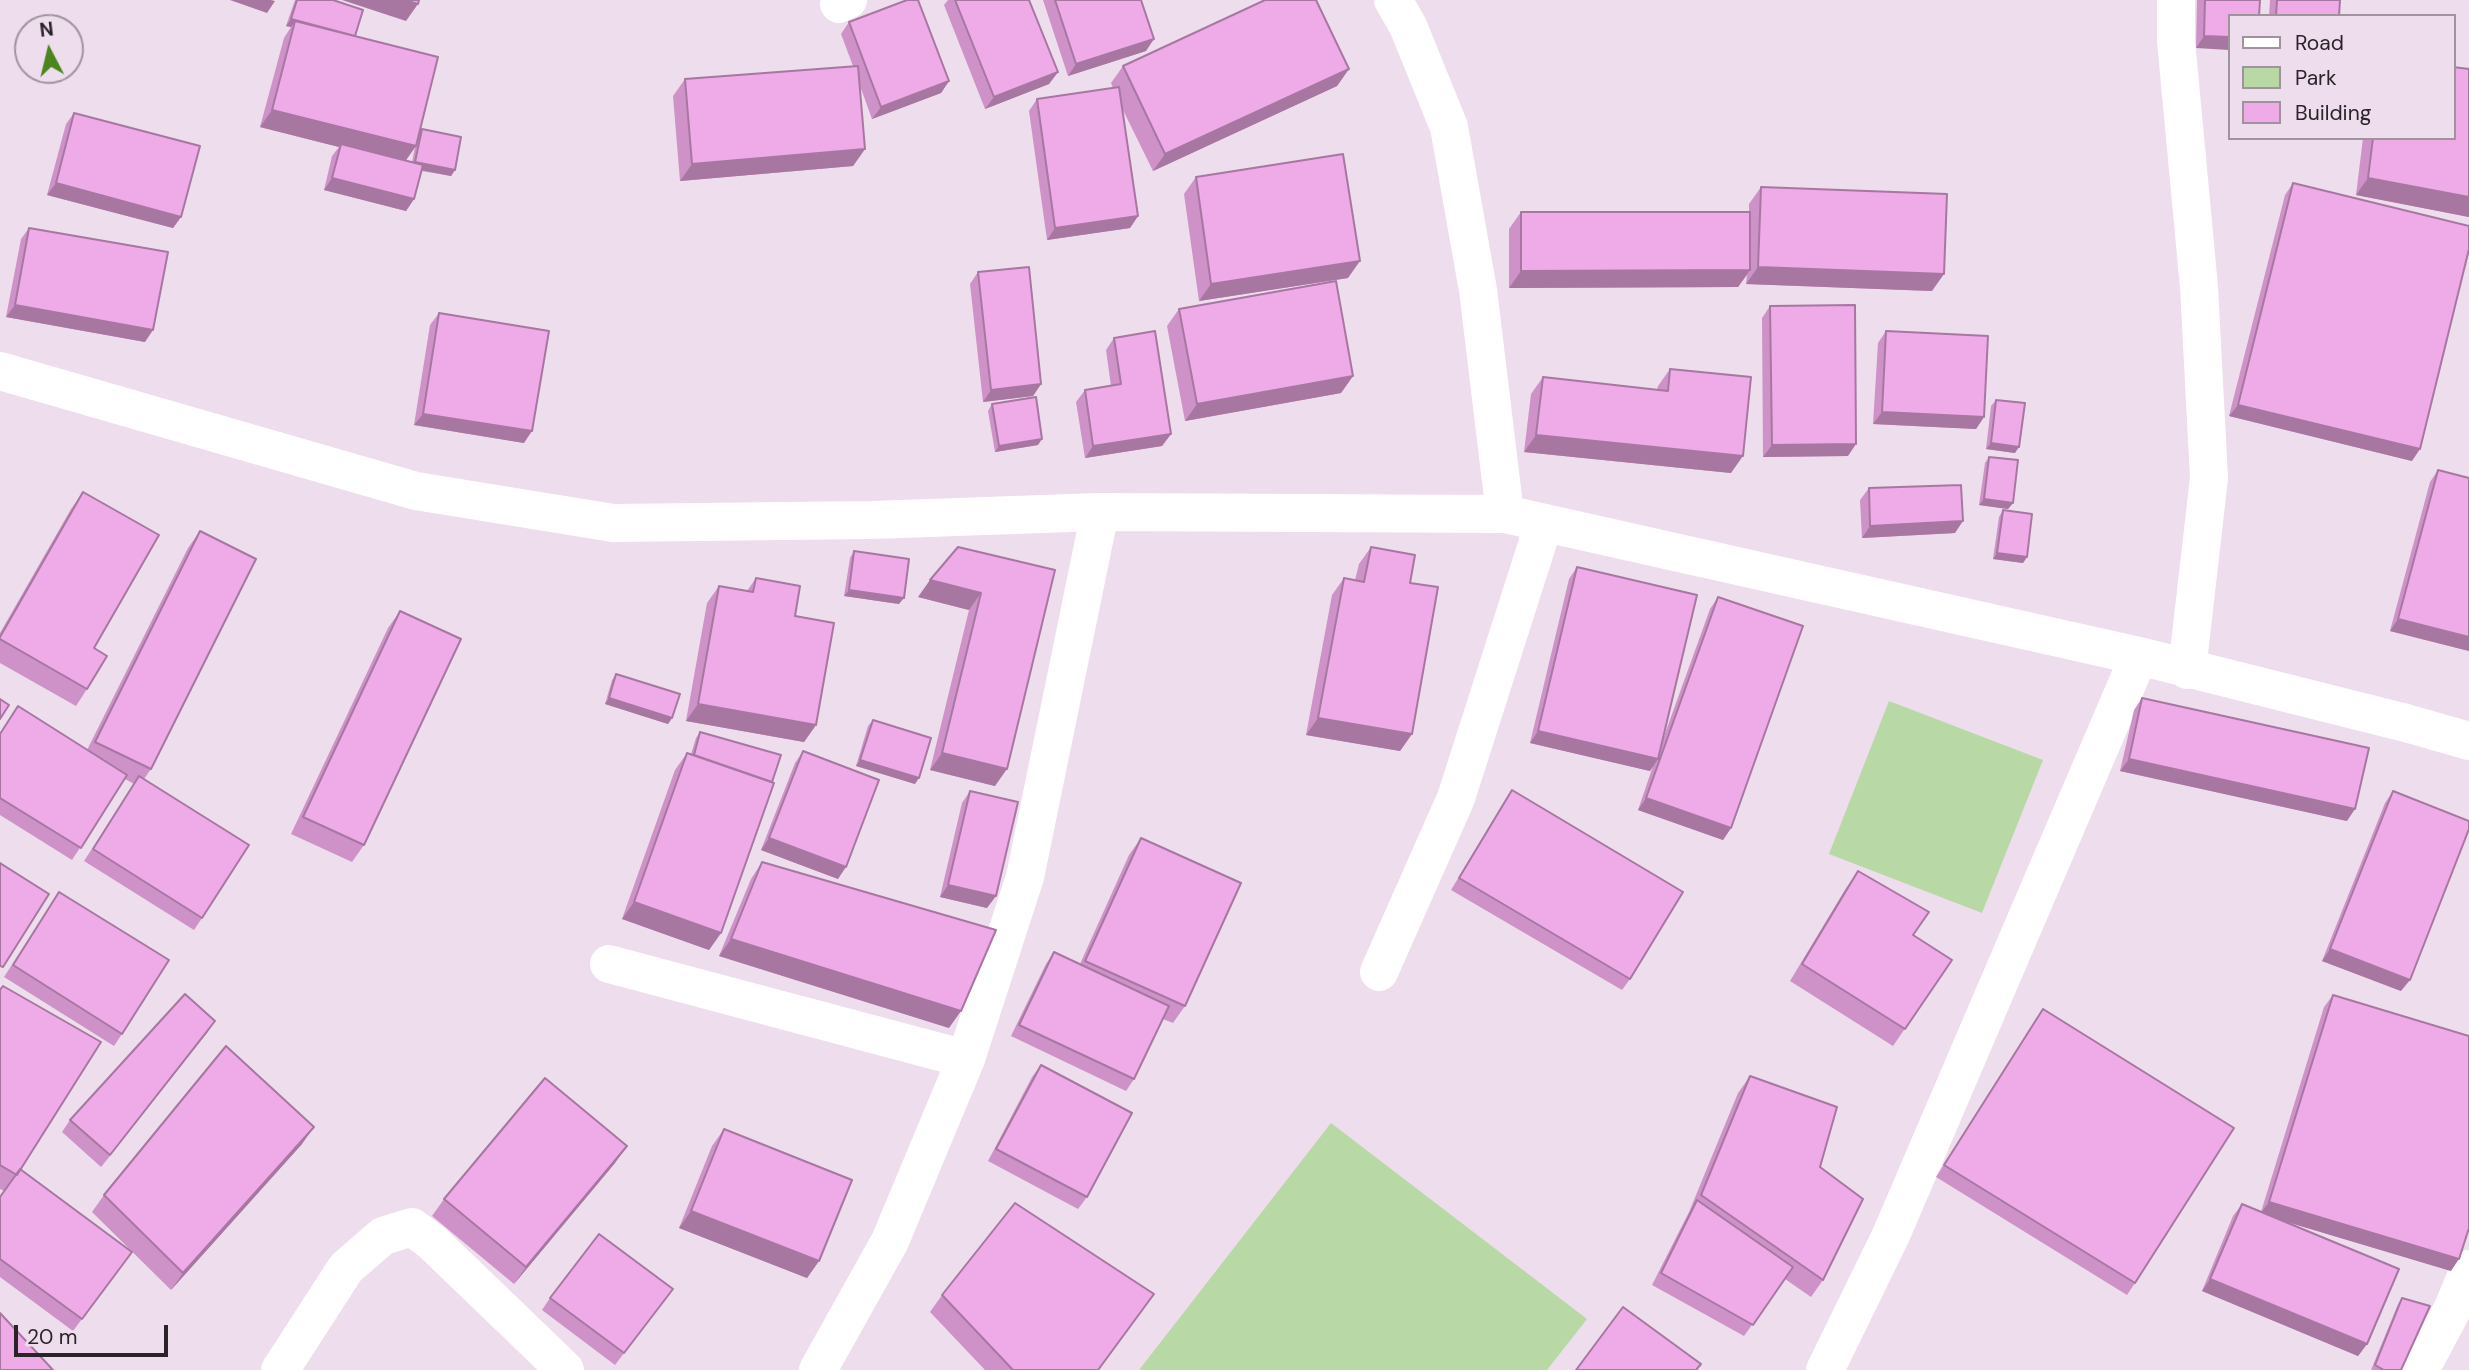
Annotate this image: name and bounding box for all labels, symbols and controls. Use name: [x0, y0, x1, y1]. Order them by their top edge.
north arrow: [14, 14, 84, 84]
legend: [2228, 14, 2455, 140]
text: N: [38, 16, 55, 43]
text: Road: [2295, 29, 2344, 57]
text: Park: [2295, 64, 2336, 92]
text: Building: [2295, 99, 2371, 127]
scale bar: [18, 1310, 172, 1354]
text: 20 m: [27, 1323, 78, 1351]

